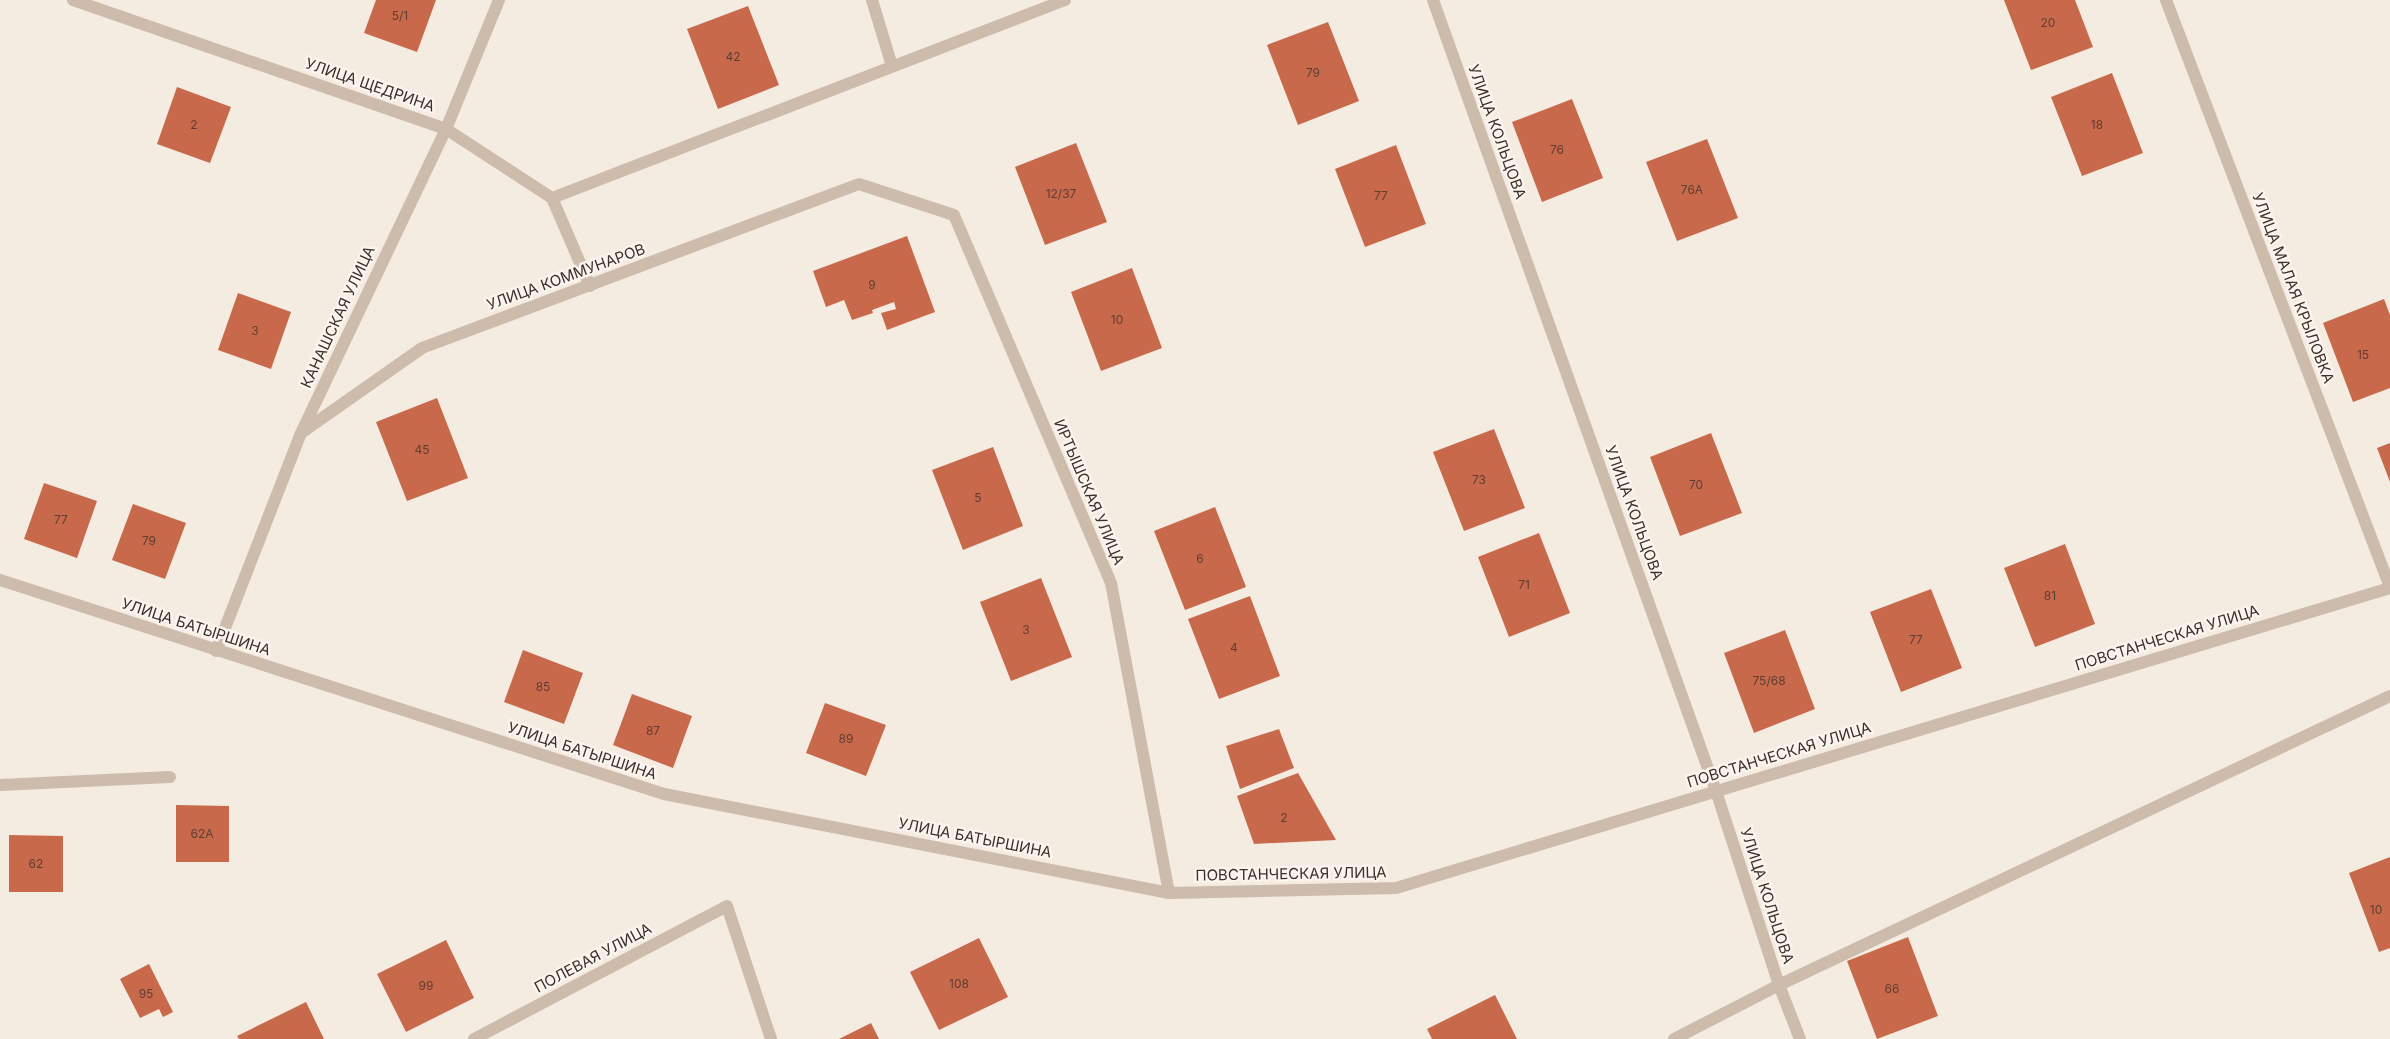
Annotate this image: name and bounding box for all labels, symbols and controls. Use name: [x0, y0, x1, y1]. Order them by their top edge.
house number: 5/1: [392, 8, 408, 23]
house number: 20: [2041, 15, 2055, 30]
house number: 42: [725, 49, 741, 64]
street label: УЛИЦА ЩЕДРИНА: [303, 53, 437, 116]
street label: УЛИЦА КОЛЬЦОВА: [1464, 62, 1531, 202]
house number: 79: [1306, 65, 1320, 80]
house number: 2: [190, 117, 198, 132]
house number: 18: [2091, 117, 2103, 132]
house number: 76: [1550, 142, 1564, 157]
house number: 76А: [1681, 182, 1703, 197]
house number: 12/37: [1046, 186, 1077, 201]
house number: 77: [1374, 188, 1388, 203]
street label: УЛИЦА МАЛАЯ КРЫЛОВКА: [2248, 190, 2339, 386]
street label: УЛИЦА КОММУНАРОВ: [484, 239, 648, 314]
street label: КАНАШСКАЯ УЛИЦА: [296, 243, 379, 391]
house number: 9: [868, 277, 876, 292]
house number: 10: [1111, 312, 1123, 327]
house number: 3: [251, 323, 259, 338]
house number: 15: [2357, 347, 2369, 362]
street label: ИРТЫШСКАЯ УЛИЦА: [1050, 416, 1129, 568]
house number: 45: [414, 442, 430, 457]
street label: УЛИЦА КОЛЬЦОВА: [1601, 443, 1668, 583]
house number: 73: [1472, 472, 1486, 487]
house number: 70: [1689, 477, 1703, 492]
house number: 5: [974, 490, 982, 505]
house number: 77: [54, 512, 68, 527]
house number: 79: [142, 533, 156, 548]
house number: 6: [1196, 551, 1204, 566]
house number: 71: [1518, 577, 1530, 592]
house number: 81: [2044, 588, 2056, 603]
street label: УЛИЦА БАТЫРШИНА: [119, 593, 273, 660]
street label: ПОВСТАНЧЕСКАЯ УЛИЦА: [2073, 600, 2261, 675]
house number: 3: [1022, 622, 1030, 637]
house number: 77: [1909, 632, 1923, 647]
house number: 4: [1230, 640, 1238, 655]
house number: 75/68: [1752, 673, 1786, 688]
house number: 85: [536, 679, 550, 694]
street label: УЛИЦА БАТЫРШИНА: [505, 717, 659, 784]
street label: ПОВСТАНЧЕСКАЯ УЛИЦА: [1685, 717, 1873, 792]
house number: 87: [646, 723, 660, 738]
house number: 89: [839, 731, 853, 746]
house number: 2: [1280, 810, 1288, 825]
street label: УЛИЦА БАТЫРШИНА: [897, 813, 1053, 862]
street label: УЛИЦА КОЛЬЦОВА: [1737, 825, 1798, 966]
house number: 62А: [190, 826, 214, 841]
house number: 62: [29, 856, 43, 871]
street label: ПОВСТАНЧЕСКАЯ УЛИЦА: [1195, 862, 1387, 885]
house number: 10: [2370, 902, 2382, 917]
street label: ПОЛЕВАЯ УЛИЦА: [531, 919, 655, 996]
house number: 108: [949, 976, 969, 991]
house number: 99: [419, 978, 433, 993]
house number: 66: [1885, 981, 1899, 996]
house number: 95: [139, 986, 153, 1001]

